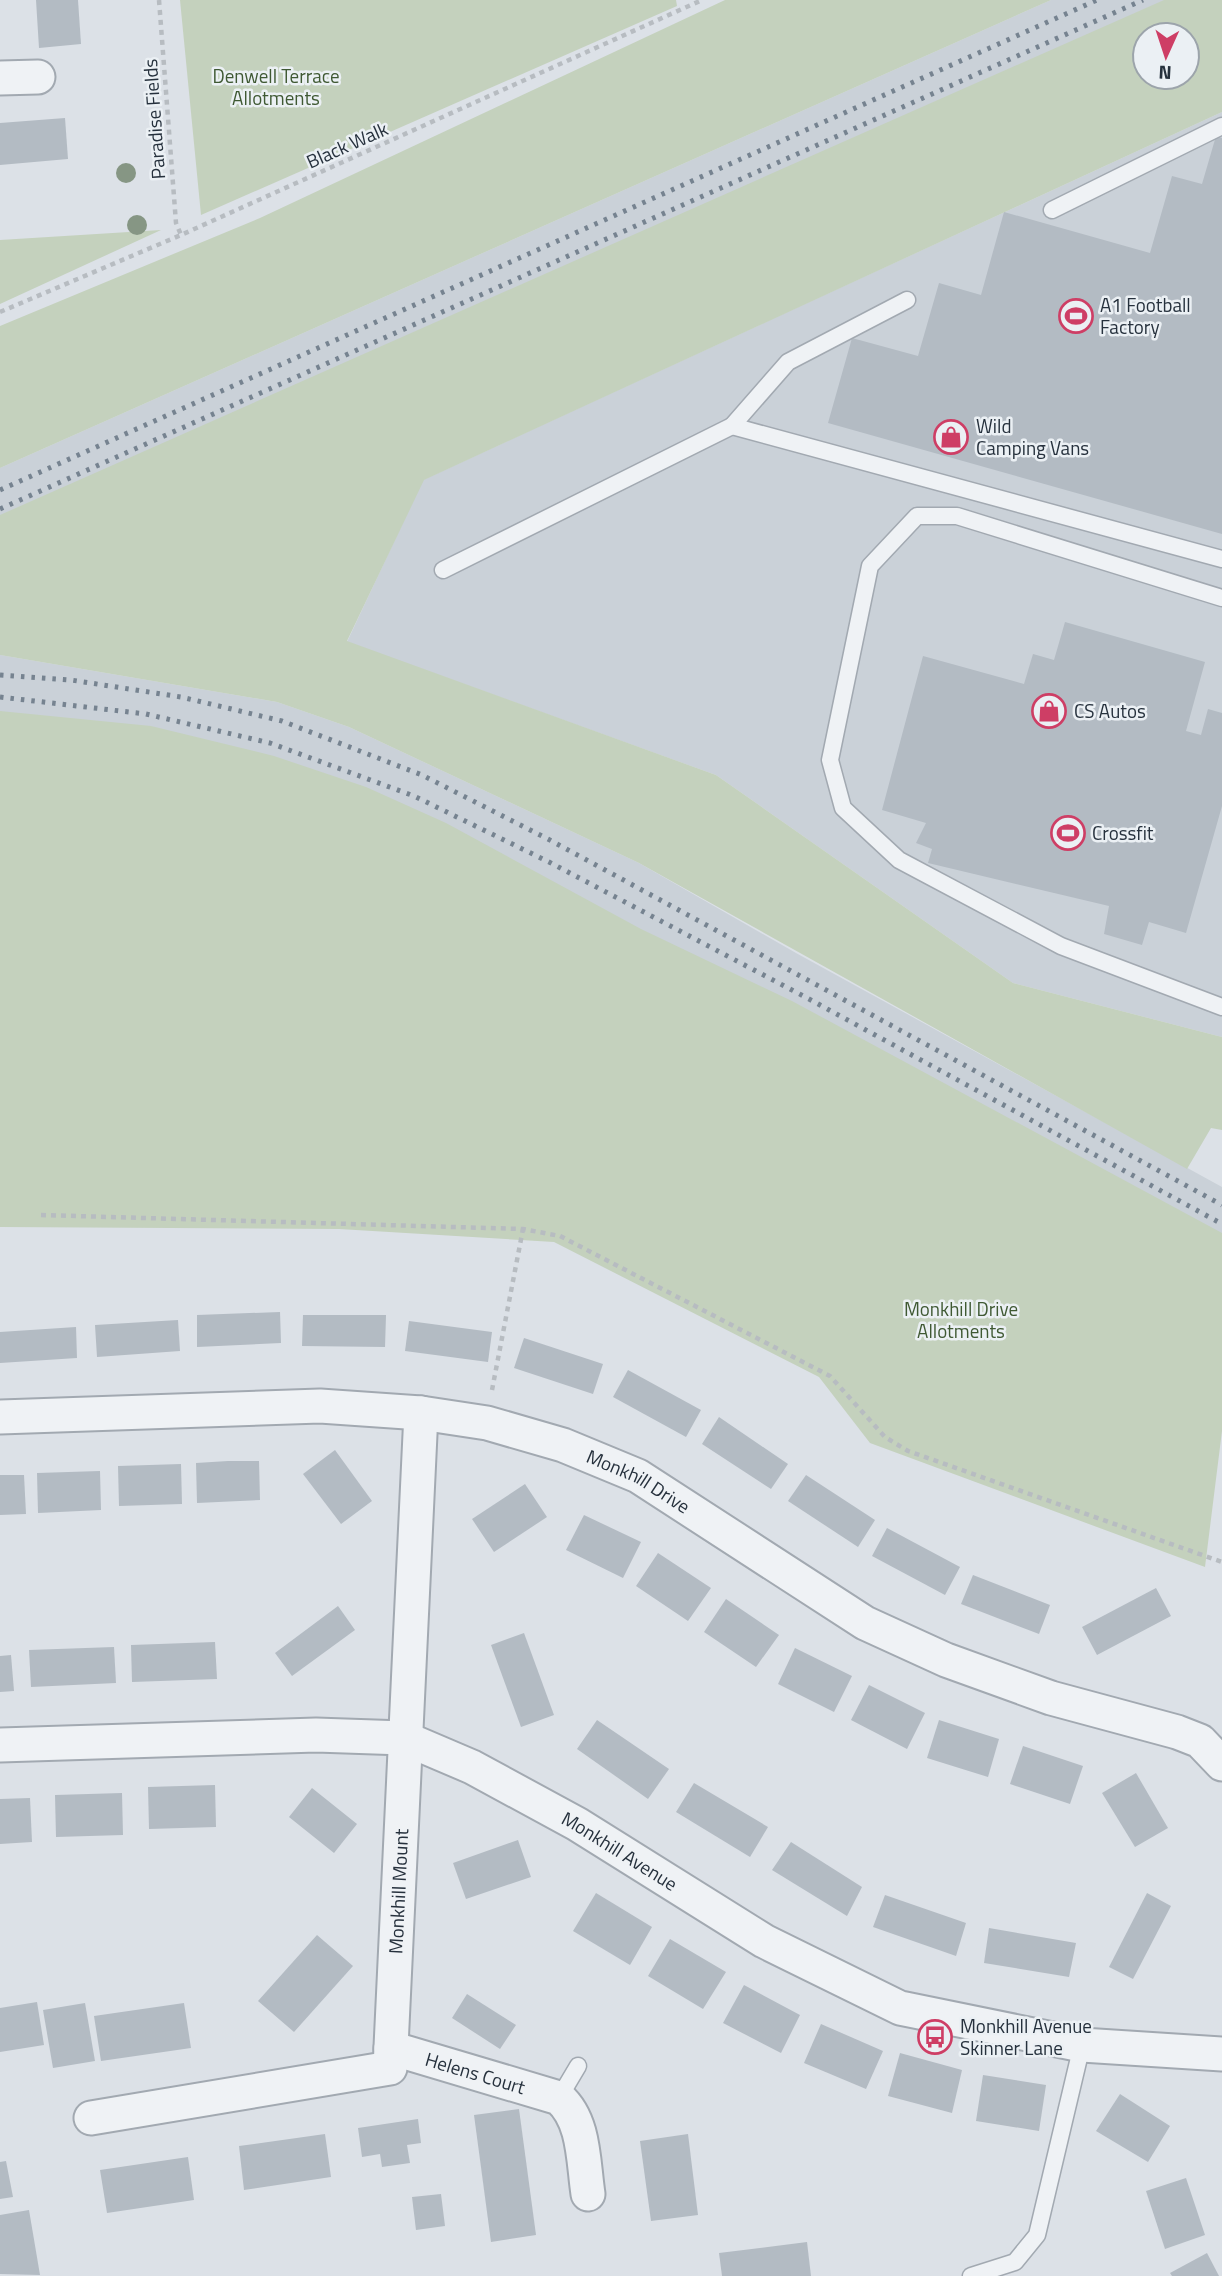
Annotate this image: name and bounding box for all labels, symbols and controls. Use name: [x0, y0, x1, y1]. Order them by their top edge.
north arrow: [1131, 21, 1201, 91]
street label: Paradise Fields: [135, 58, 172, 180]
text: N: [1158, 59, 1172, 88]
park label: Denwell Terrace Allotments: [212, 61, 340, 112]
street label: Black Walk: [301, 114, 392, 175]
place label: A1 Football Factory: [1100, 290, 1191, 341]
sports icon: A1 Football Factory: [1057, 297, 1095, 335]
place label: Wild Camping Vans: [976, 411, 1089, 462]
shop icon: Wild Camping Vans: [932, 418, 970, 456]
shop icon: CS Autos: [1030, 692, 1068, 730]
place label: CS Autos: [1074, 696, 1146, 725]
sports icon: Crossfit: [1049, 814, 1087, 852]
place label: Crossfit: [1092, 818, 1154, 847]
park label: Monkhill Drive Allotments: [904, 1294, 1018, 1345]
street label: Monkhill Drive: [582, 1441, 696, 1520]
street label: Monkhill Avenue: [557, 1803, 684, 1898]
street label: Monkhill Mount: [380, 1828, 415, 1955]
place label: Monkhill Avenue Skinner Lane: [960, 2011, 1092, 2062]
bus stop icon: Monkhill Avenue Skinner Lane: [916, 2018, 954, 2056]
street label: Helens Court: [422, 2044, 529, 2101]

